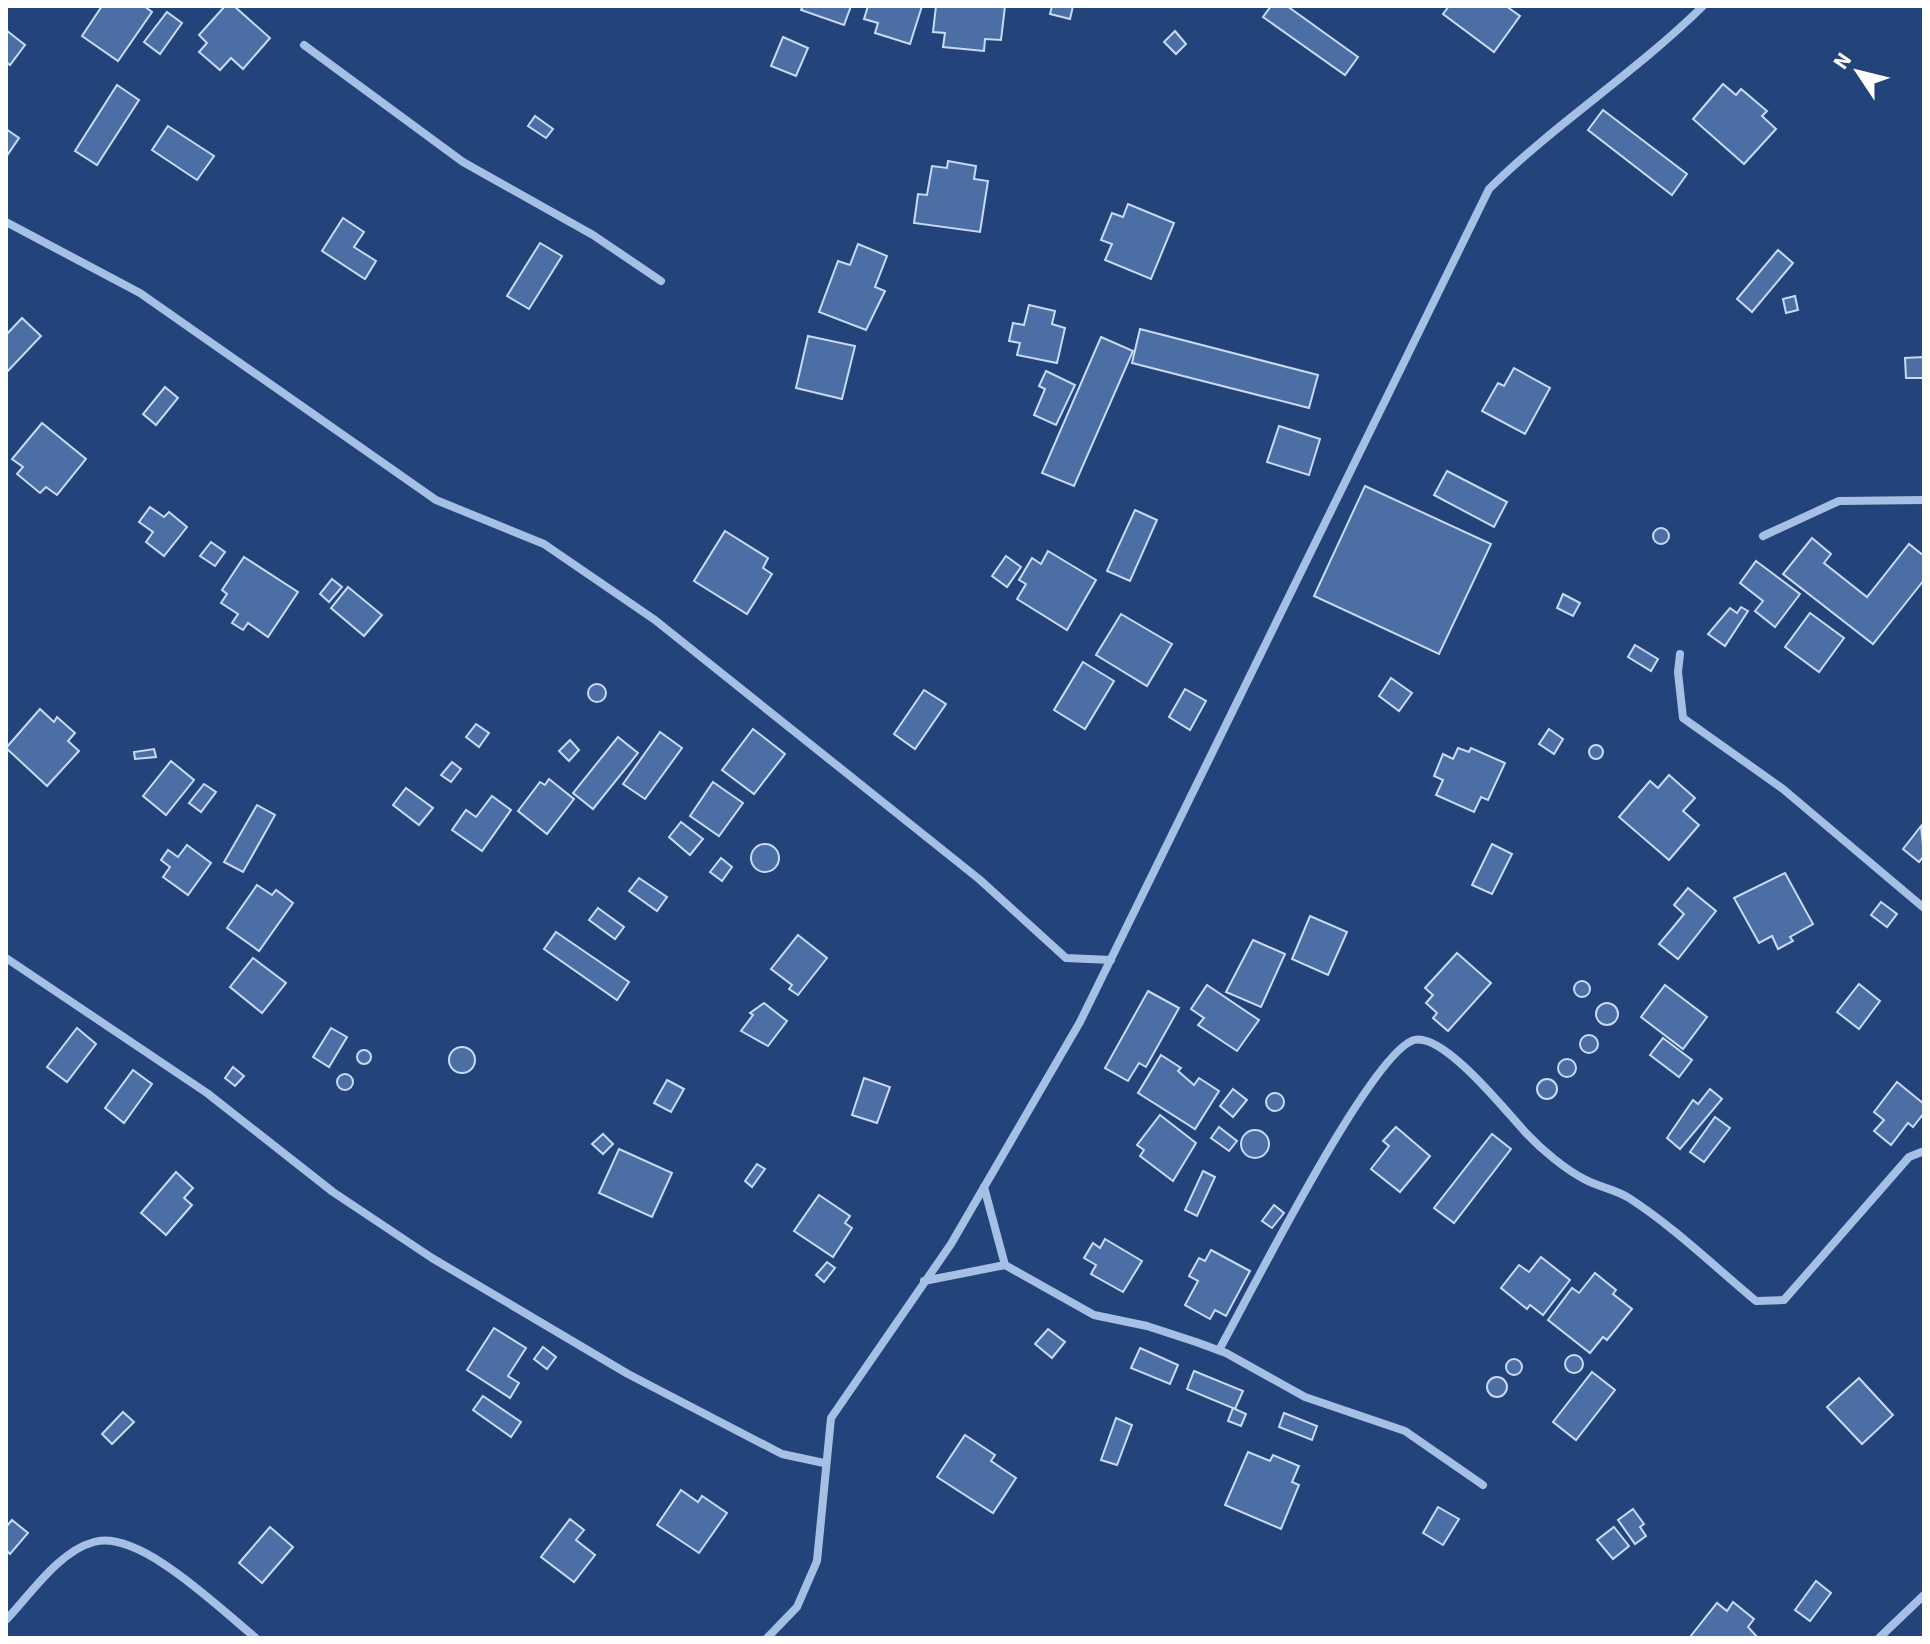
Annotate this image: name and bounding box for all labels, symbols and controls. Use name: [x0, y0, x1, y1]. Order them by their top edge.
north arrow: [1818, 32, 1898, 112]
text: N: [1825, 46, 1860, 76]

